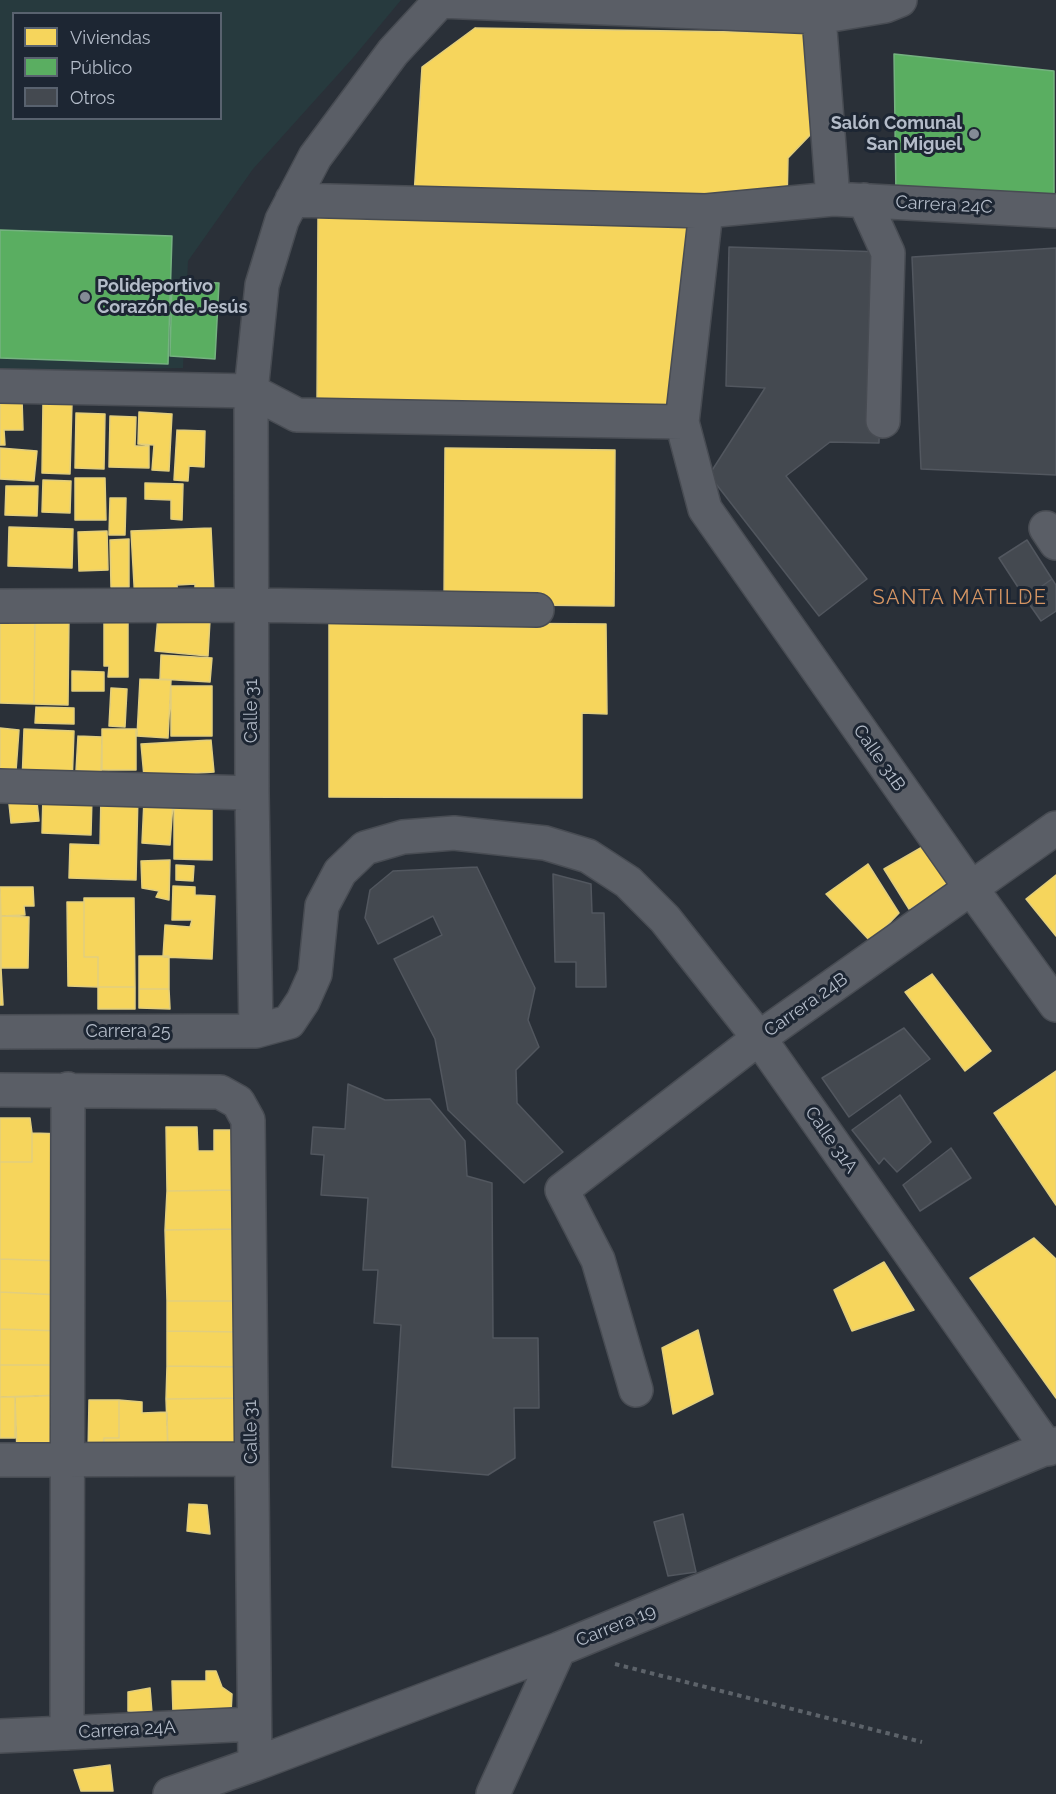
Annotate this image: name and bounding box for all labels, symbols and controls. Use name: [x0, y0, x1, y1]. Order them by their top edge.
legend: [12, 12, 222, 120]
text: Viviendas: [70, 27, 150, 48]
text: Público: [70, 57, 132, 78]
text: Otros: [70, 87, 115, 108]
place label: Salón Comunal San Miguel: [831, 113, 962, 156]
marker: Salón Comunal San Miguel: [967, 127, 981, 141]
street label: Carrera 24C: [895, 192, 993, 218]
place label: Polideportivo Corazón de Jesús: [97, 276, 247, 318]
marker: Polideportivo Corazón de Jesús: [78, 290, 92, 304]
district label: SANTA MATILDE: [873, 586, 1047, 610]
street label: Calle 31: [241, 679, 263, 743]
street label: Calle 31B: [848, 721, 910, 795]
street label: Carrera 24B: [760, 968, 852, 1042]
street label: Carrera 25: [86, 1021, 170, 1043]
street label: Calle 31A: [800, 1102, 862, 1178]
street label: Calle 31: [240, 1400, 262, 1464]
street label: Carrera 19: [573, 1600, 659, 1652]
street label: Carrera 24A: [78, 1717, 176, 1743]

